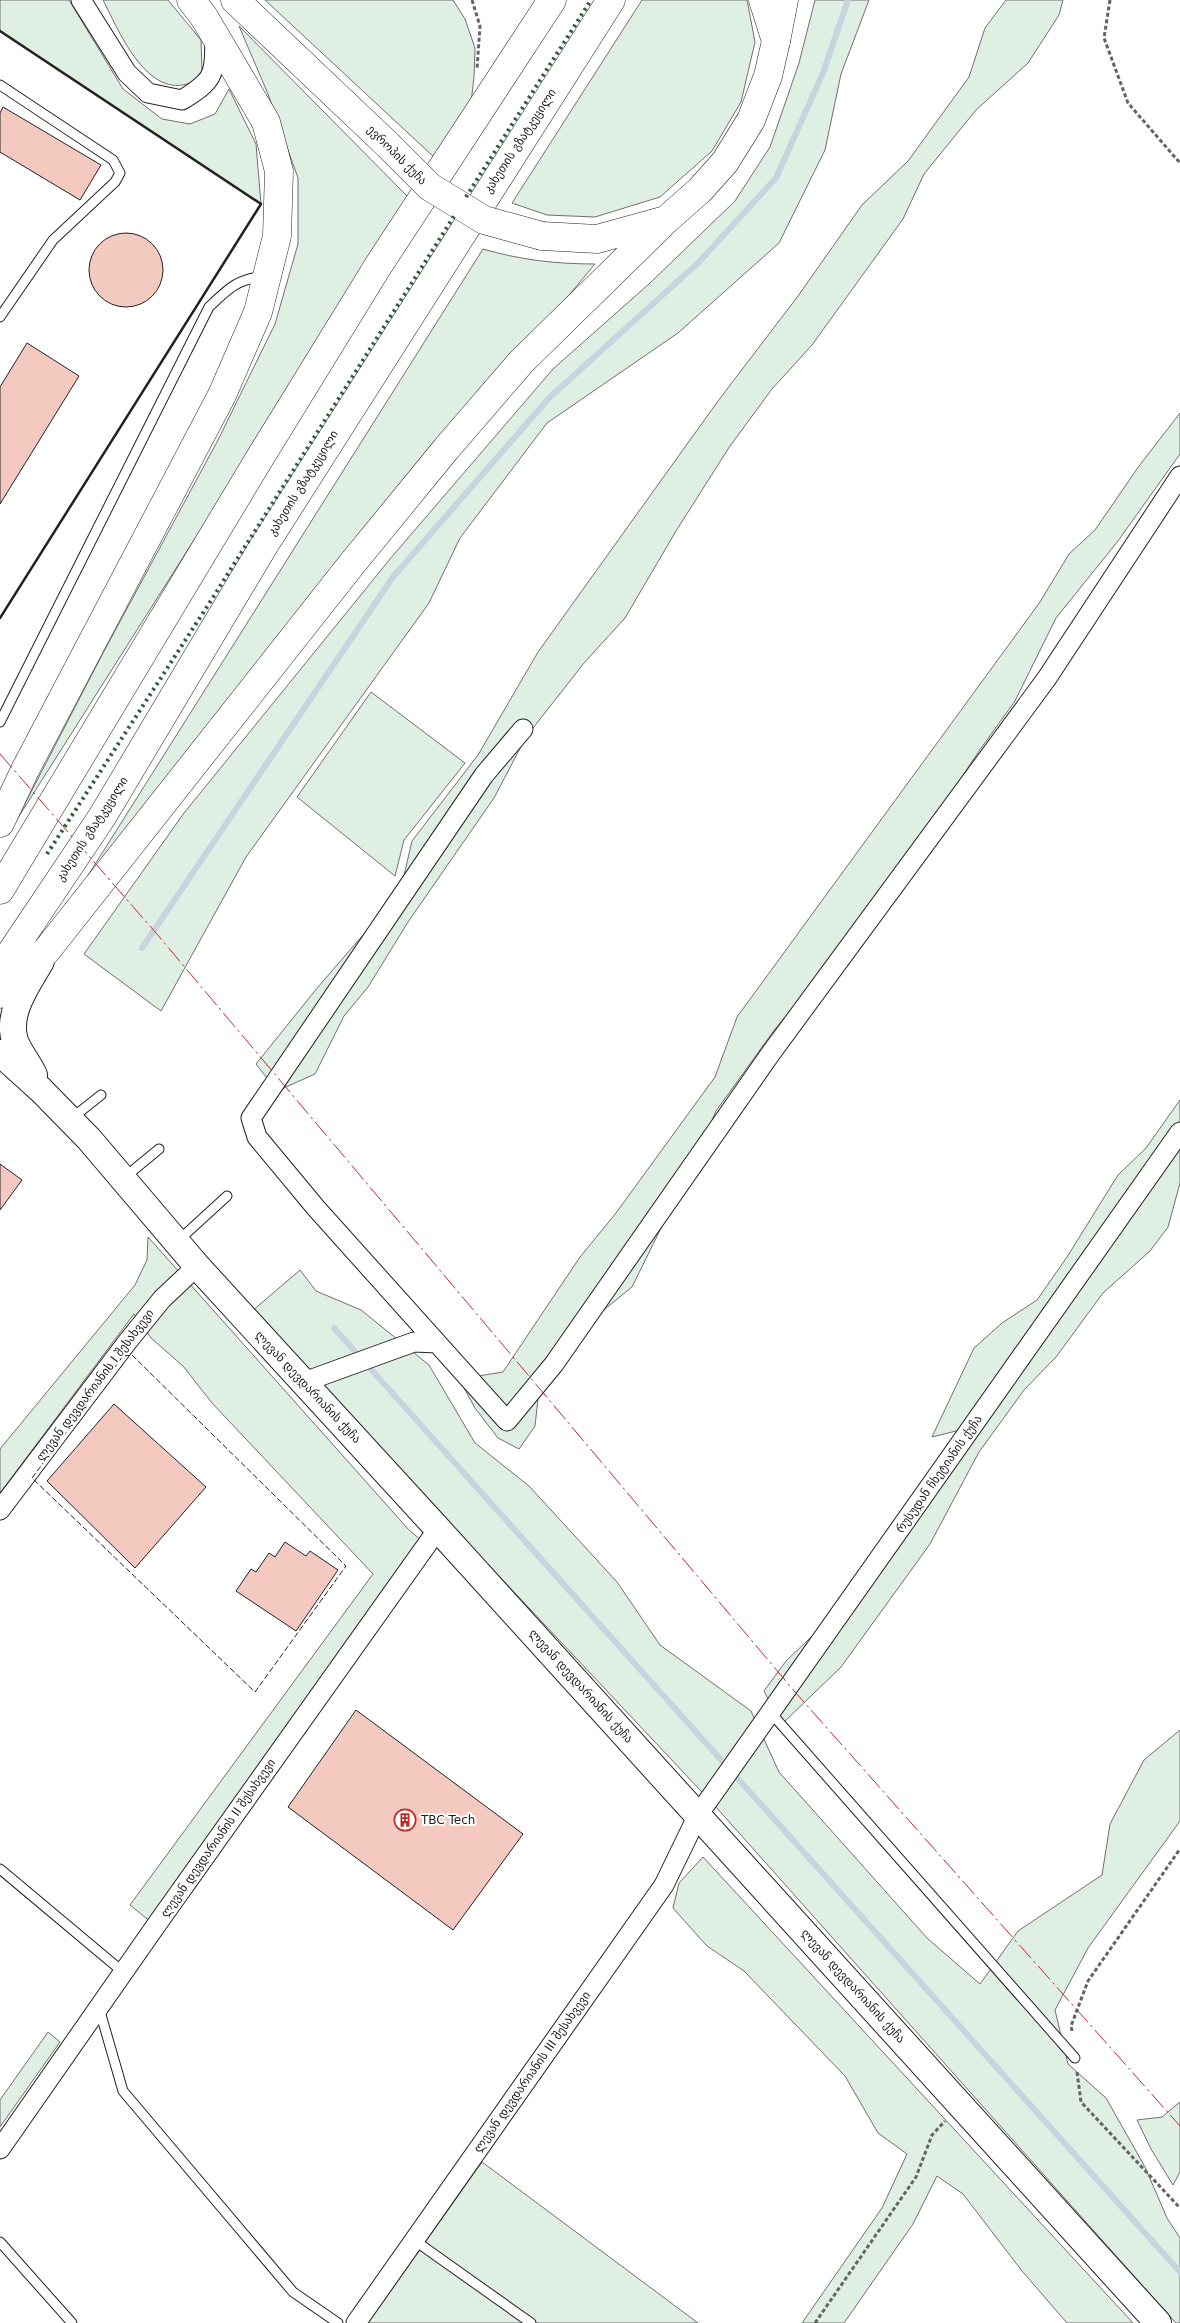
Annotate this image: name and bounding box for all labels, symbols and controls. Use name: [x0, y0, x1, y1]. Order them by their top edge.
street label: კახეთის გზატკეცილი: [481, 86, 559, 196]
street label: ევროპის ქუჩა: [364, 122, 430, 188]
street label: კახეთის გზატკეცილი: [265, 428, 341, 538]
street label: კახეთის გზატკეცილი: [53, 774, 131, 884]
street label: ლევან დევდარიანის I შესახვევი: [33, 1306, 157, 1464]
street label: ლევან დევდარიანის ქუჩა: [252, 1328, 364, 1446]
street label: რუსუდან ჩხეტიანის ქუჩა: [893, 1412, 985, 1536]
street label: ლევან დევდარიანის ქუჩა: [526, 1626, 636, 1746]
street label: ლევან დევდარიანის II შესახვევი: [158, 1756, 278, 1920]
building icon: TBC Tech: [393, 1808, 417, 1832]
place label: TBC Tech: [420, 1813, 475, 1827]
street label: ლევან დევდარიანის ქუჩა: [798, 1926, 908, 2046]
street label: ლევან დევდარიანის III შესახვევი: [471, 1989, 593, 2155]

